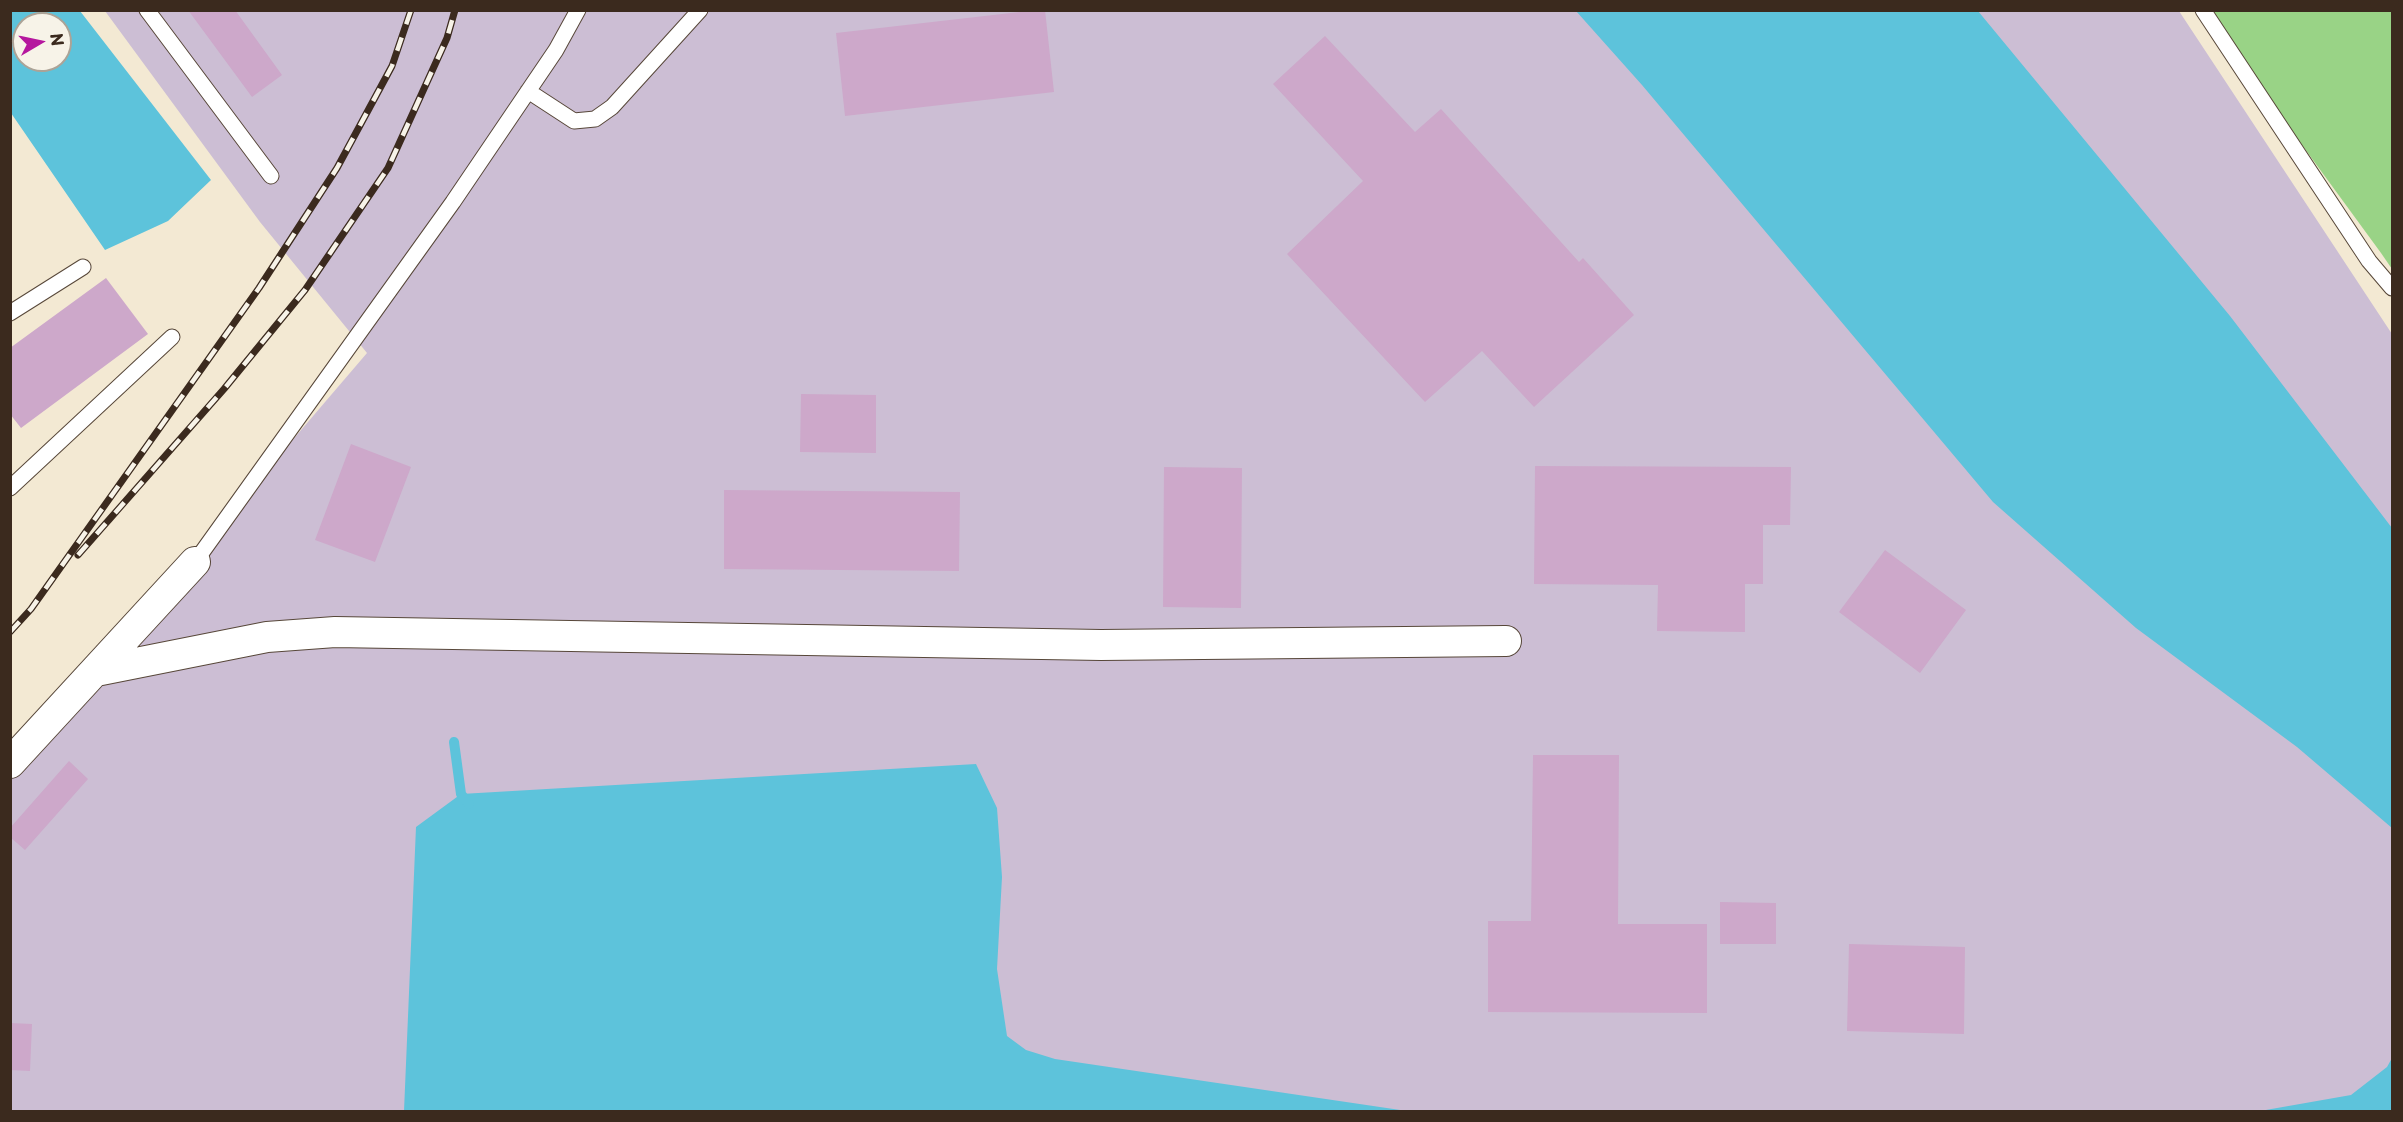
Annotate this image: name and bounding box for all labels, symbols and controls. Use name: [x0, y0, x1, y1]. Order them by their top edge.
north arrow: [12, 12, 72, 72]
text: N: [45, 31, 71, 48]

